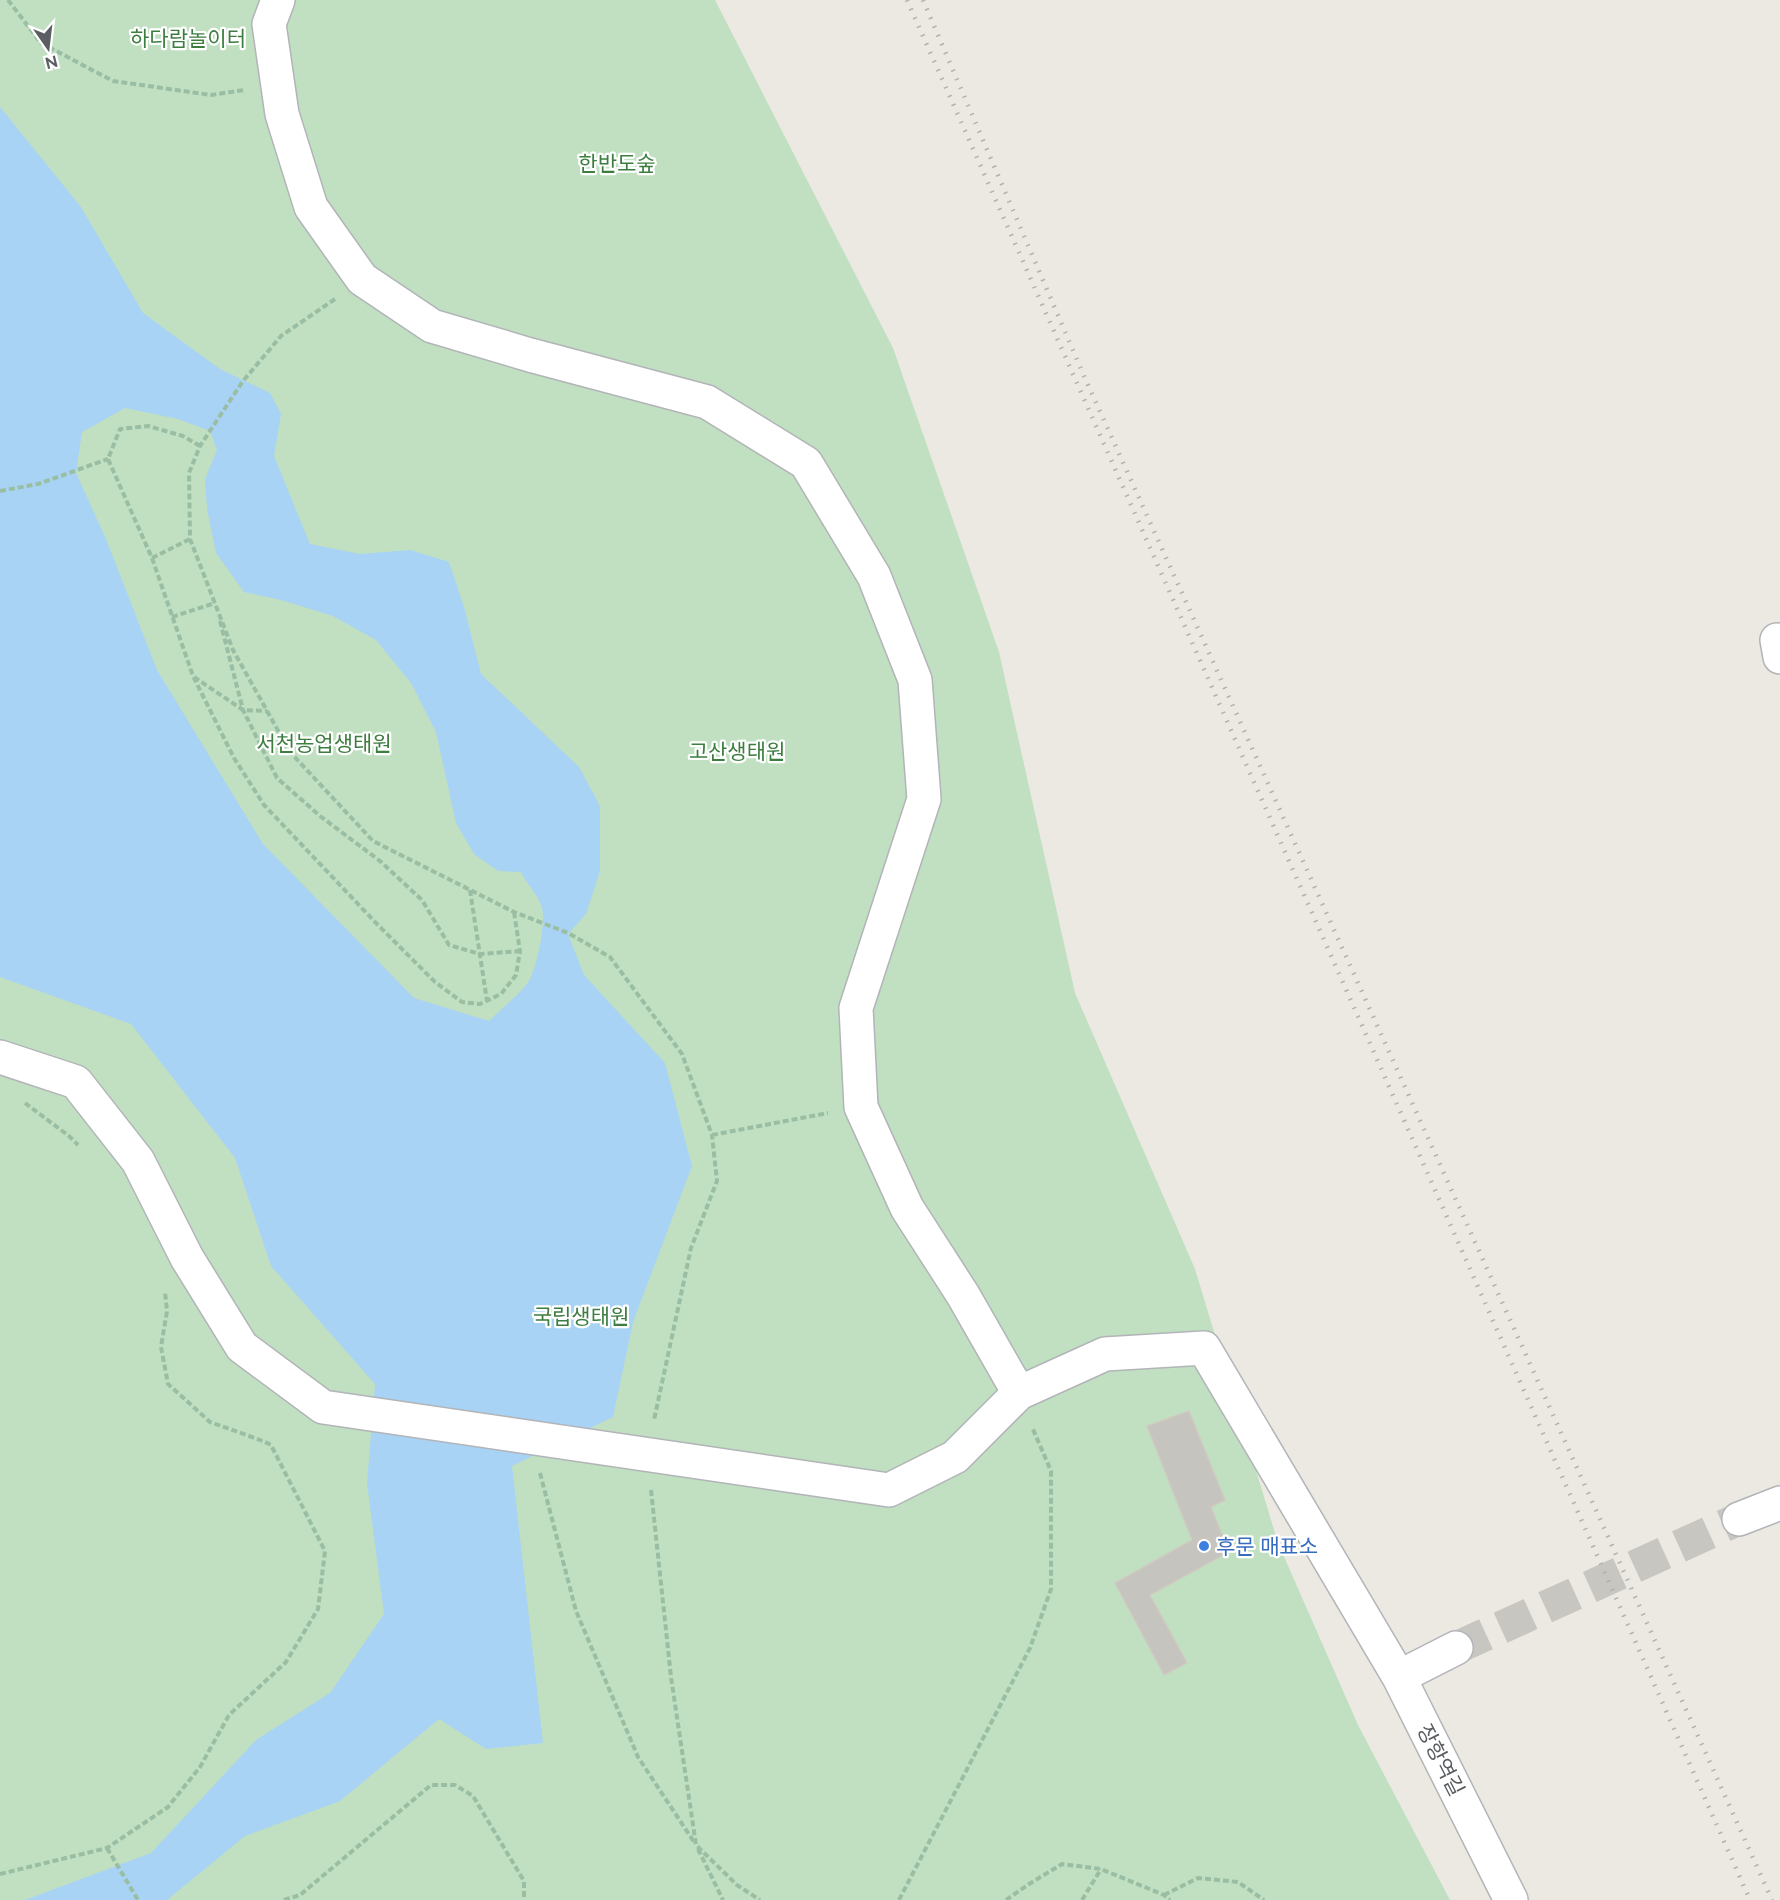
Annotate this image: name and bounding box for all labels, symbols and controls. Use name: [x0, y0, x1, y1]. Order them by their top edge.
north arrow: [18, 18, 78, 78]
park label: 하다람놀이터: [130, 26, 246, 51]
text: N: [43, 51, 60, 73]
park label: 한반도숲: [578, 151, 656, 176]
park label: 서천농업생태원: [256, 731, 392, 756]
park label: 고산생태원: [689, 739, 785, 764]
park label: 국립생태원: [533, 1304, 629, 1329]
place label: 후문 매표소: [1216, 1534, 1318, 1559]
marker: 후문 매표소: [1197, 1539, 1211, 1553]
street label: 장항역길: [1412, 1720, 1470, 1800]

